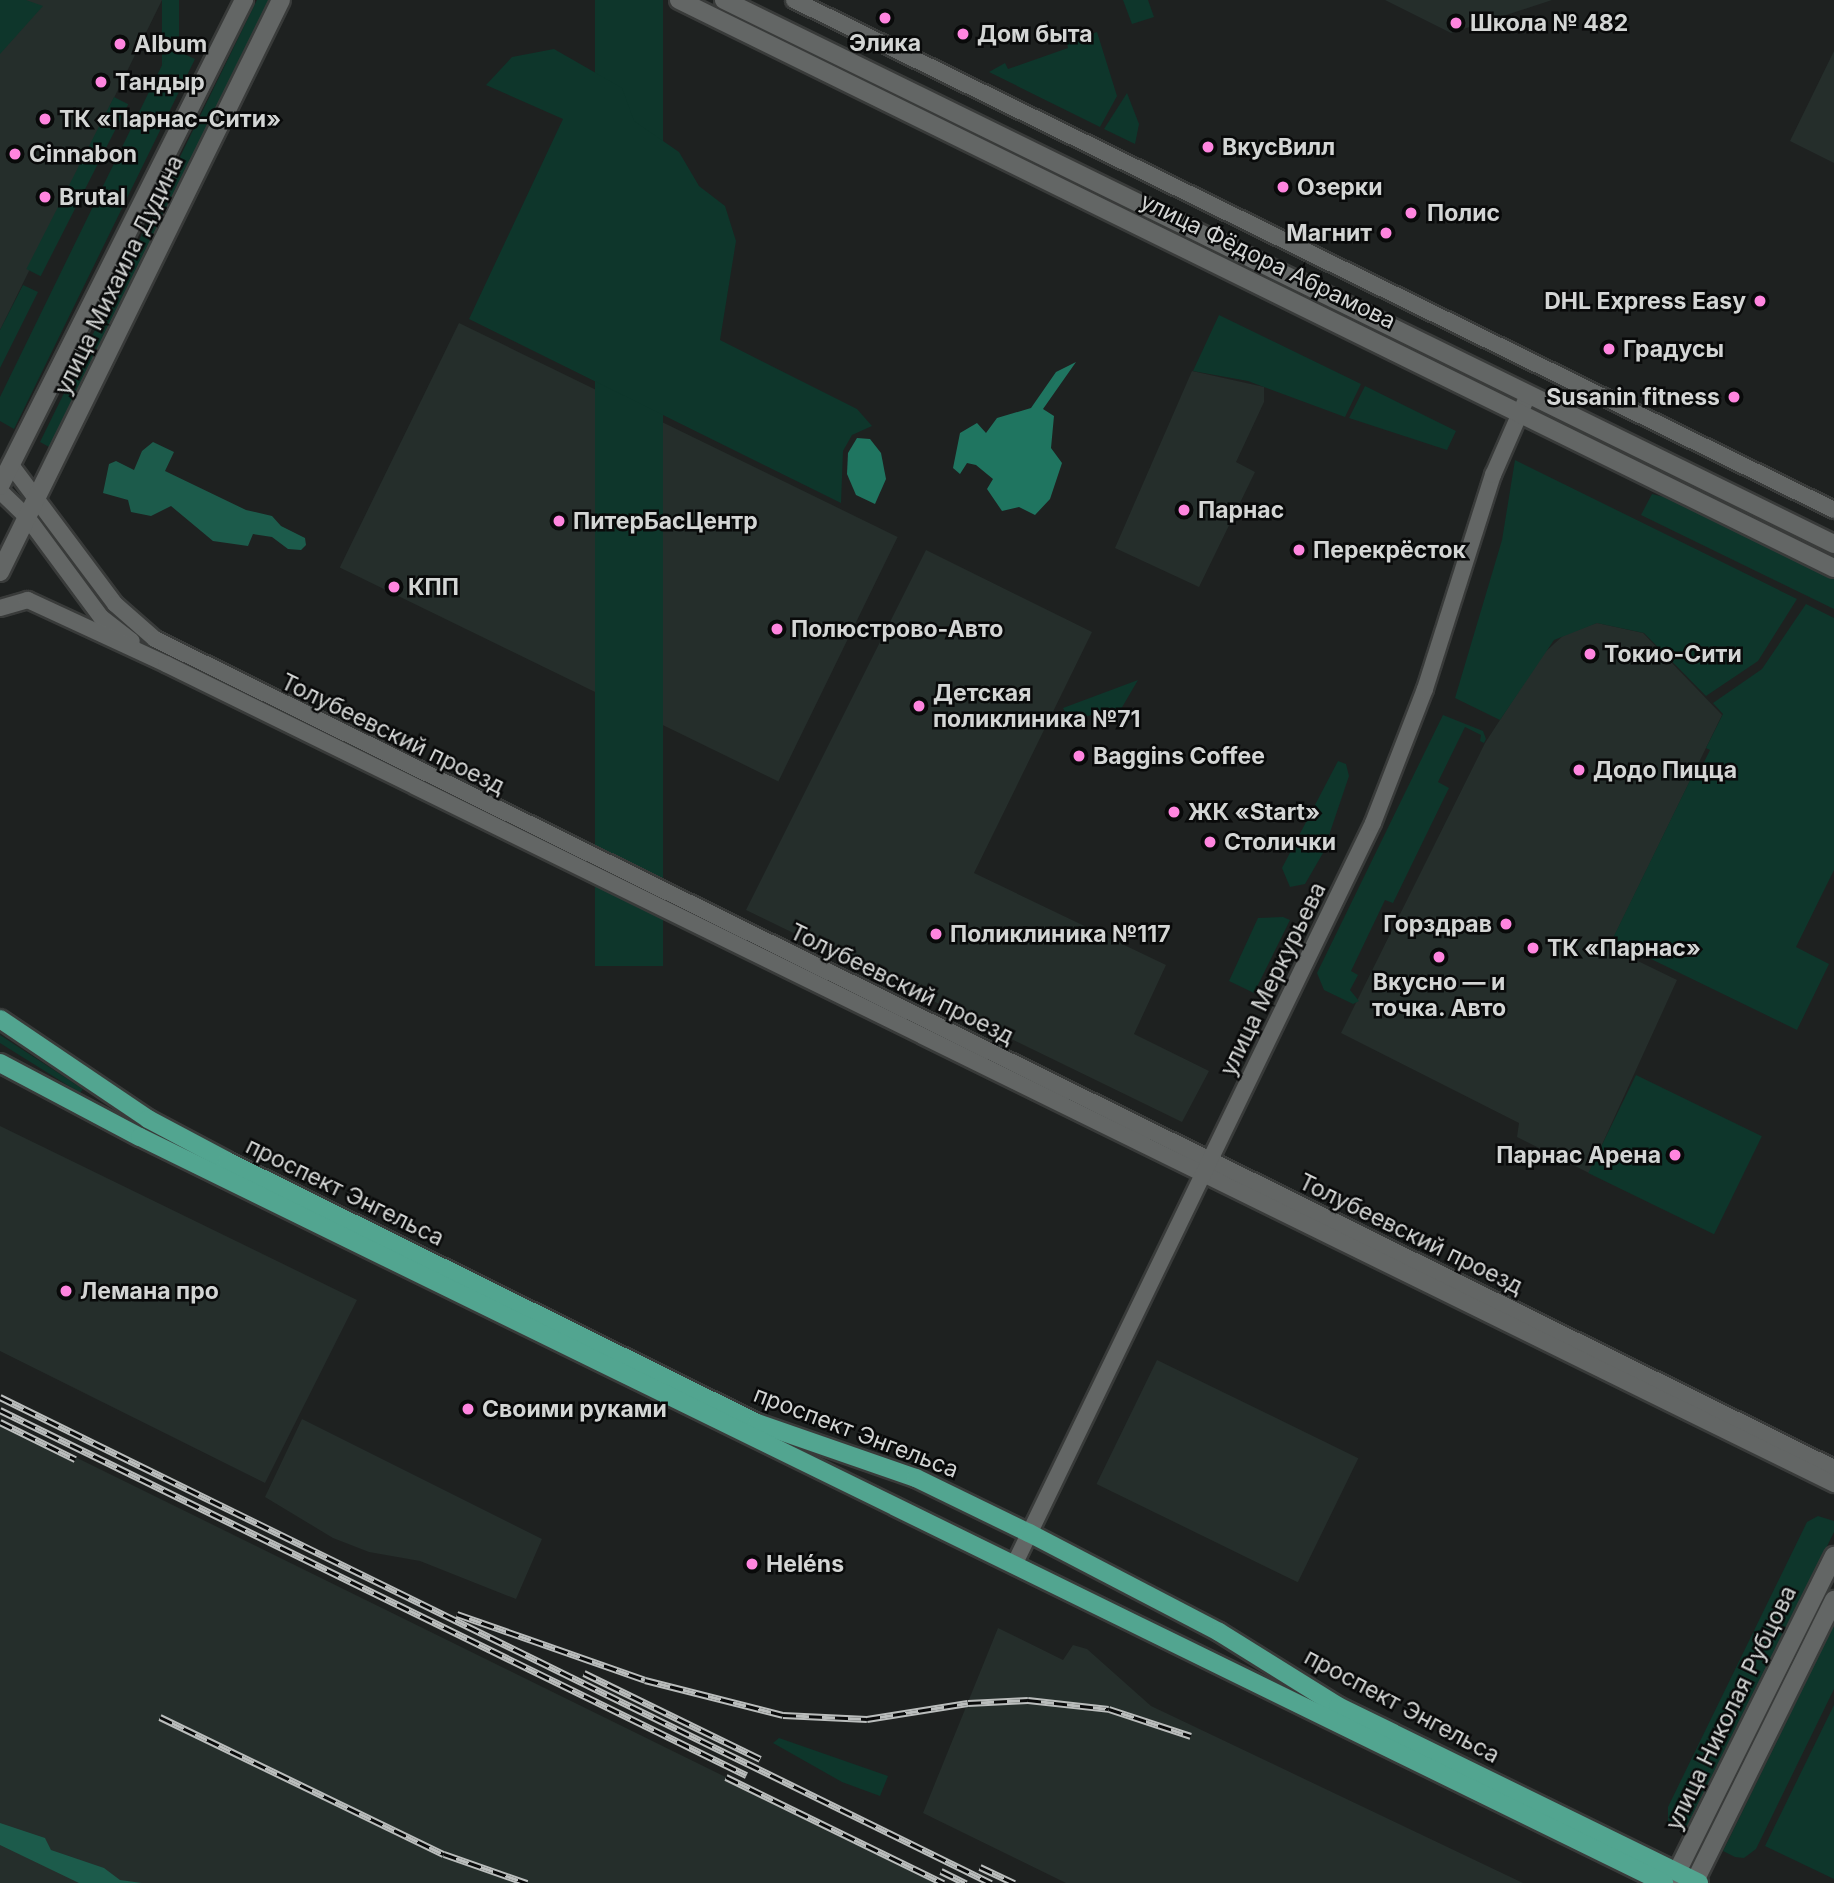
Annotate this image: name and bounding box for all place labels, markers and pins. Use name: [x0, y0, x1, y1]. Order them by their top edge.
place label: Школа № 482: [1470, 9, 1628, 37]
marker: Элика: [877, 10, 893, 26]
marker: Школа № 482: [1448, 15, 1464, 31]
place label: Дом быта: [977, 20, 1093, 48]
marker: Дом быта: [955, 26, 971, 42]
place label: Элика: [849, 29, 921, 57]
place label: Album: [134, 30, 207, 58]
marker: Album: [112, 36, 128, 52]
place label: Тандыр: [115, 68, 205, 96]
marker: Тандыр: [93, 74, 109, 90]
place label: ТК «Парнас-Сити»: [59, 105, 281, 133]
marker: ТК «Парнас-Сити»: [37, 111, 53, 127]
place label: ВкусВилл: [1222, 133, 1335, 161]
marker: ВкусВилл: [1200, 139, 1216, 155]
place label: Cinnabon: [29, 140, 137, 168]
marker: Cinnabon: [7, 146, 23, 162]
place label: Озерки: [1297, 173, 1383, 201]
marker: Озерки: [1275, 179, 1291, 195]
place label: Brutal: [59, 183, 126, 211]
marker: Brutal: [37, 189, 53, 205]
place label: Полис: [1427, 199, 1500, 227]
marker: Полис: [1401, 203, 1421, 223]
place label: Магнит: [1286, 219, 1372, 247]
marker: Магнит: [1378, 225, 1394, 241]
place label: DHL Express Easy: [1544, 287, 1746, 315]
marker: DHL Express Easy: [1752, 293, 1768, 309]
place label: Градусы: [1623, 335, 1724, 363]
marker: Градусы: [1601, 341, 1617, 357]
place label: Susanin fitness: [1546, 383, 1720, 411]
marker: Susanin fitness: [1726, 389, 1742, 405]
place label: Парнас: [1198, 496, 1284, 524]
marker: Парнас: [1176, 502, 1192, 518]
place label: ПитерБасЦентр: [573, 507, 758, 535]
marker: ПитерБасЦентр: [551, 513, 567, 529]
place label: Перекрёсток: [1313, 536, 1466, 564]
marker: Перекрёсток: [1291, 542, 1307, 558]
place label: КПП: [408, 573, 459, 601]
marker: КПП: [386, 579, 402, 595]
place label: Полюстрово-Авто: [791, 615, 1003, 643]
marker: Полюстрово-Авто: [769, 621, 785, 637]
place label: Токио-Сити: [1604, 640, 1742, 668]
marker: Токио-Сити: [1582, 646, 1598, 662]
place label: Детская поликлиника №71: [933, 679, 1141, 733]
marker: Детская поликлиника №71: [911, 698, 927, 714]
place label: Baggins Coffee: [1093, 742, 1265, 770]
marker: Baggins Coffee: [1071, 748, 1087, 764]
place label: Додо Пицца: [1593, 756, 1737, 784]
marker: Додо Пицца: [1571, 762, 1587, 778]
place label: ЖК «Start»: [1188, 798, 1320, 826]
marker: ЖК «Start»: [1166, 804, 1182, 820]
place label: Столички: [1224, 828, 1336, 856]
marker: Столички: [1202, 834, 1218, 850]
place label: Горздрав: [1383, 910, 1492, 938]
marker: Горздрав: [1498, 916, 1514, 932]
place label: Поликлиника №117: [950, 920, 1171, 948]
marker: Поликлиника №117: [928, 926, 944, 942]
place label: ТК «Парнас»: [1547, 934, 1701, 962]
marker: ТК «Парнас»: [1525, 940, 1541, 956]
marker: Вкусно — и точка. Авто: [1431, 949, 1447, 965]
place label: Вкусно — и точка. Авто: [1372, 968, 1506, 1022]
place label: Парнас Арена: [1496, 1141, 1661, 1169]
marker: Парнас Арена: [1667, 1147, 1683, 1163]
place label: Лемана про: [80, 1277, 219, 1305]
marker: Лемана про: [58, 1283, 74, 1299]
place label: Своими руками: [482, 1395, 667, 1423]
marker: Своими руками: [460, 1401, 476, 1417]
place label: Heléns: [766, 1550, 844, 1578]
marker: Heléns: [744, 1556, 760, 1572]

